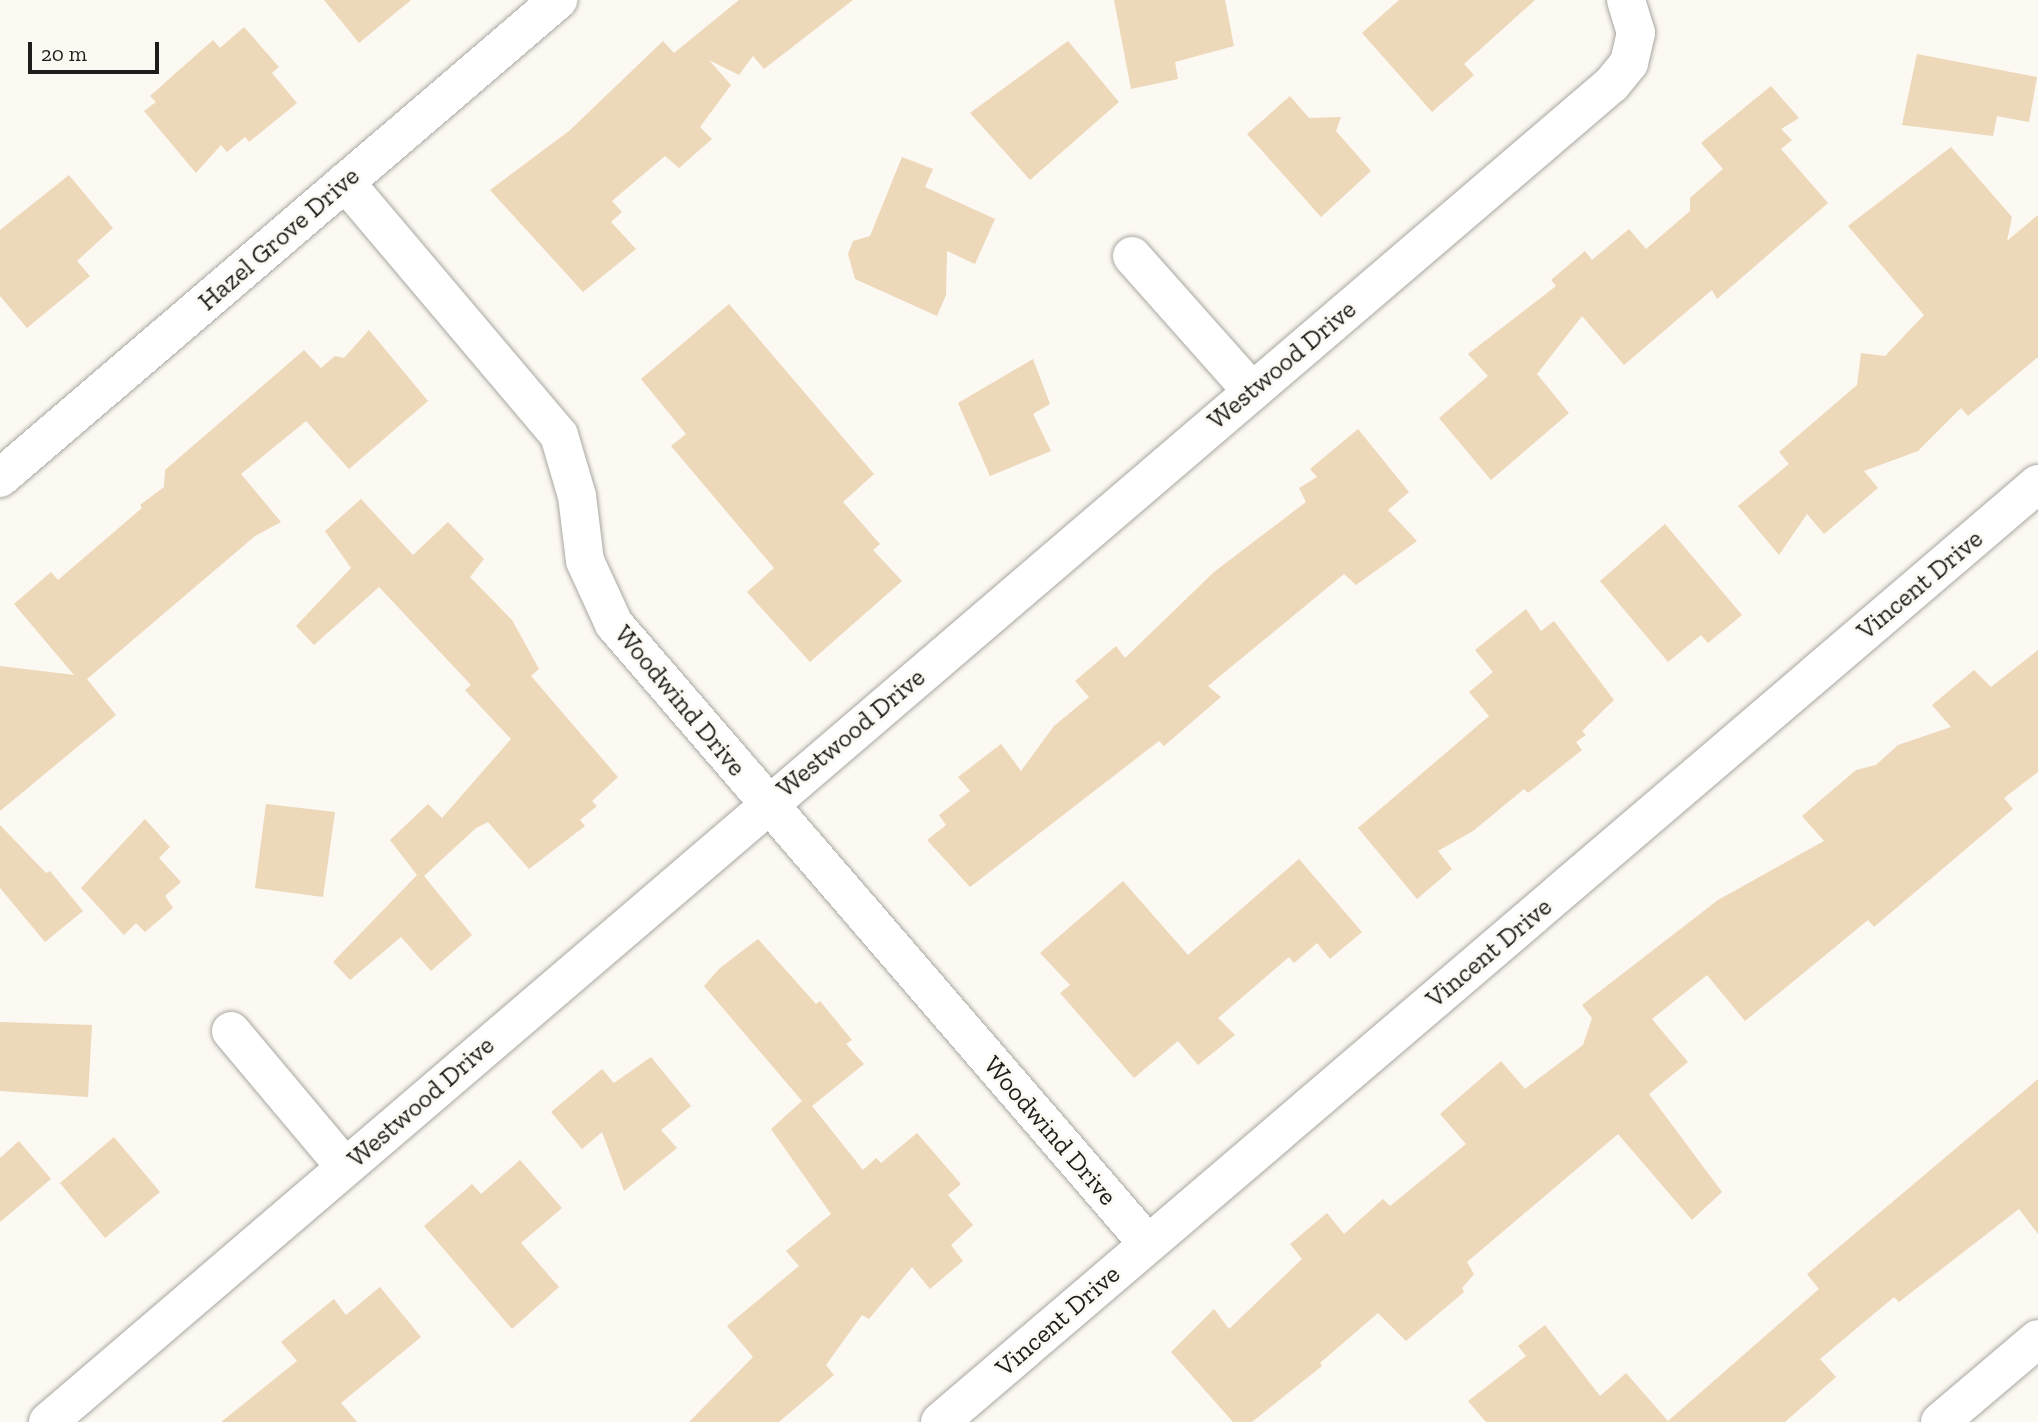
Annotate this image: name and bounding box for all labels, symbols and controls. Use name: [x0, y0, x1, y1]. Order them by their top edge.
scale bar: [32, 28, 163, 72]
text: 20 m: [41, 41, 87, 66]
street label: Hazel Grove Drive: [192, 161, 366, 317]
street label: Westwood Drive: [1201, 294, 1363, 436]
street label: Vincent Drive: [1851, 523, 1989, 647]
street label: Woodwind Drive: [608, 619, 752, 783]
street label: Westwood Drive: [770, 662, 932, 804]
street label: Vincent Drive: [1420, 891, 1558, 1015]
street label: Westwood Drive: [341, 1030, 501, 1174]
street label: Woodwind Drive: [977, 1050, 1123, 1212]
street label: Vincent Drive: [990, 1259, 1126, 1383]

